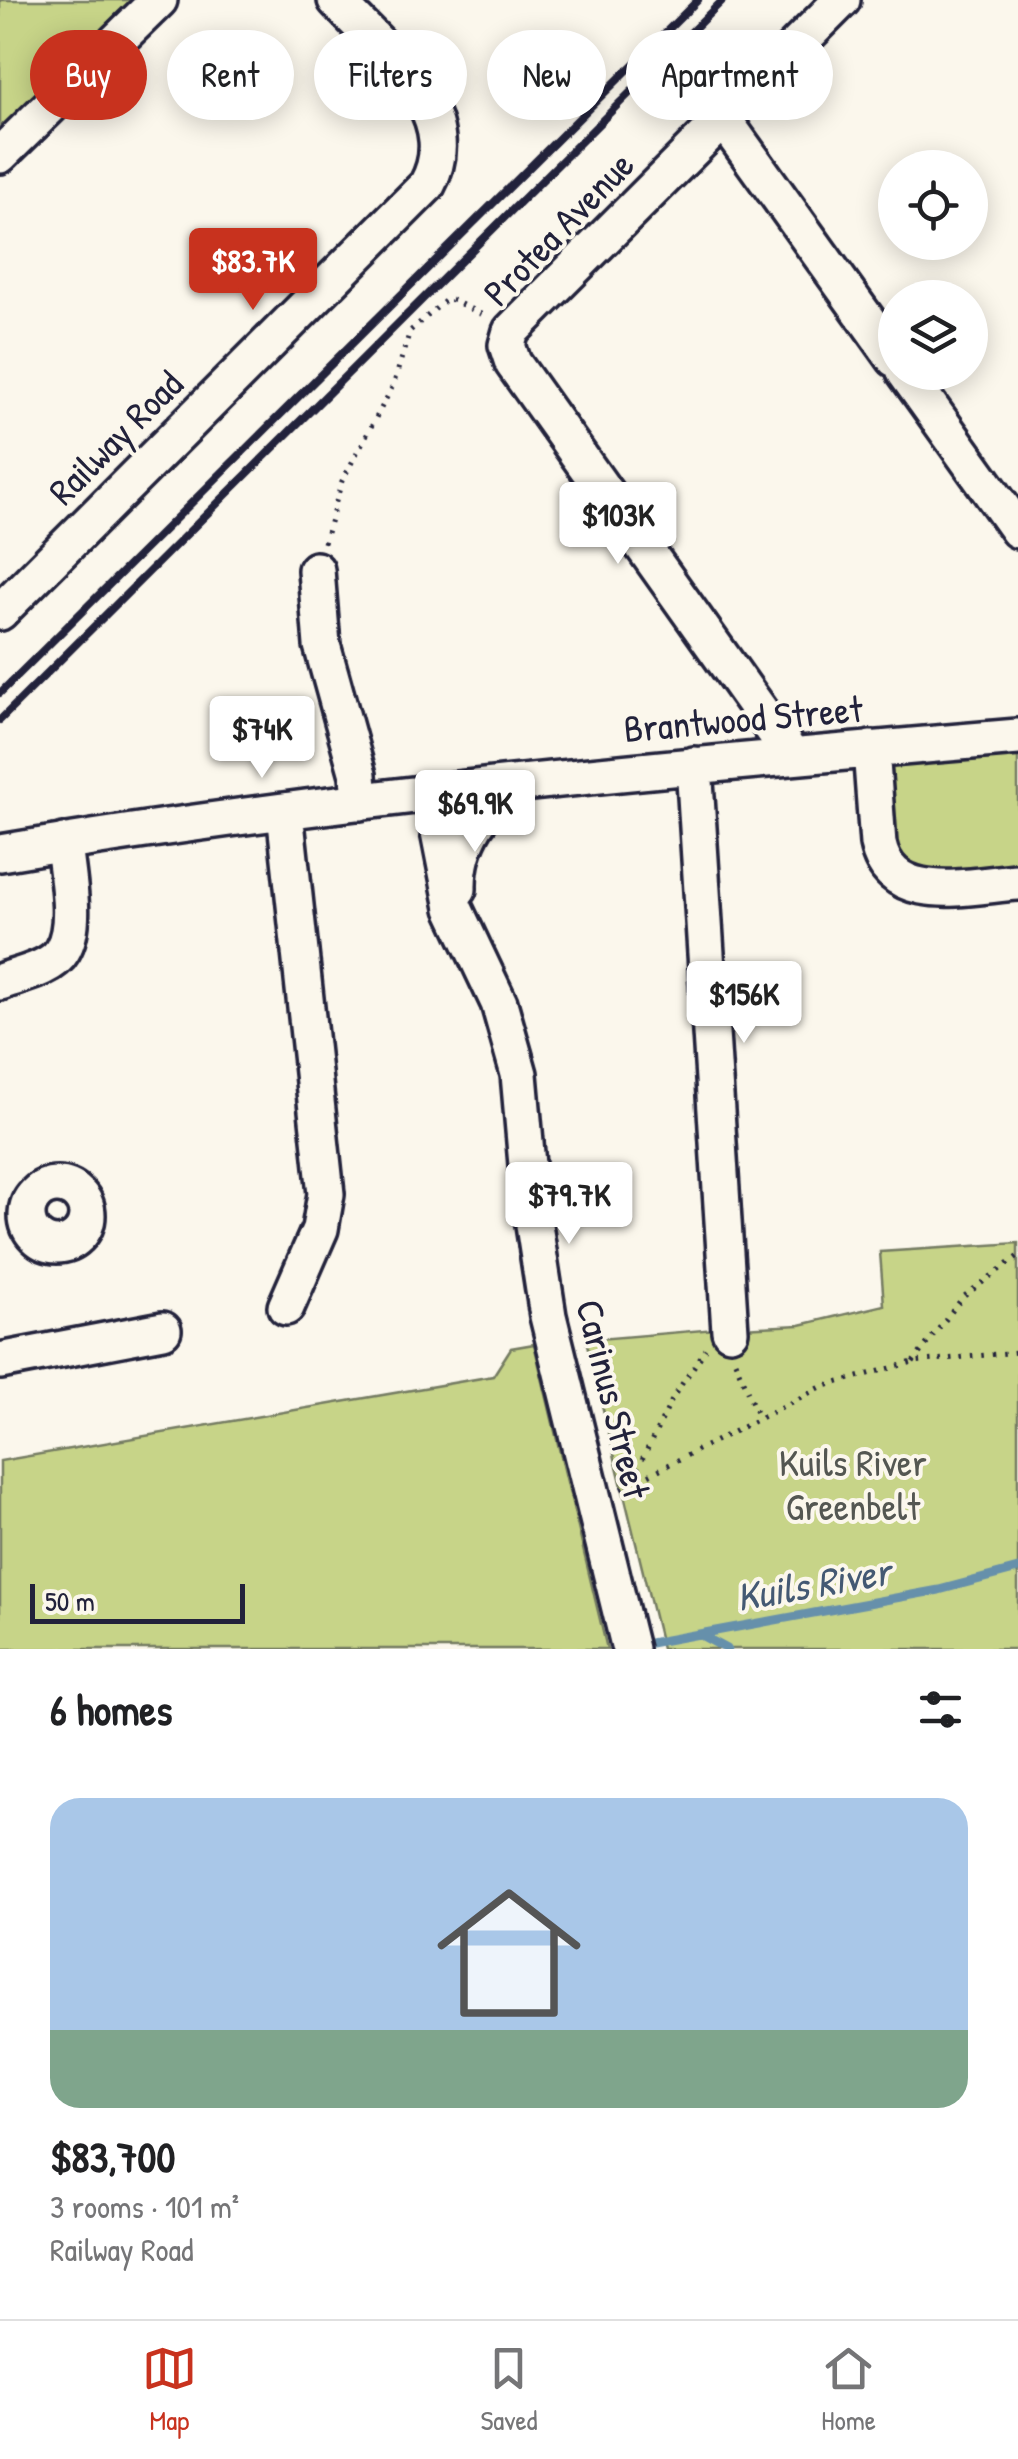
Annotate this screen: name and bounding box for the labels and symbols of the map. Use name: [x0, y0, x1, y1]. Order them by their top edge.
street label: Protea Avenue: [471, 139, 645, 317]
pin: $83.7K: [172, 228, 334, 313]
street label: Railway Road: [36, 358, 194, 516]
pin: $103K: [548, 482, 688, 567]
street label: Brantwood Street: [622, 682, 865, 754]
pin: $74K: [203, 696, 321, 781]
pin: $69.9K: [394, 770, 556, 855]
pin: $156K: [674, 961, 814, 1046]
pin: $79.7K: [488, 1162, 650, 1247]
street label: Carinus Street: [564, 1294, 664, 1505]
park label: Kuils River Greenbelt: [779, 1436, 927, 1532]
water label: Kuils River: [732, 1542, 899, 1623]
scale bar: [30, 1579, 245, 1624]

